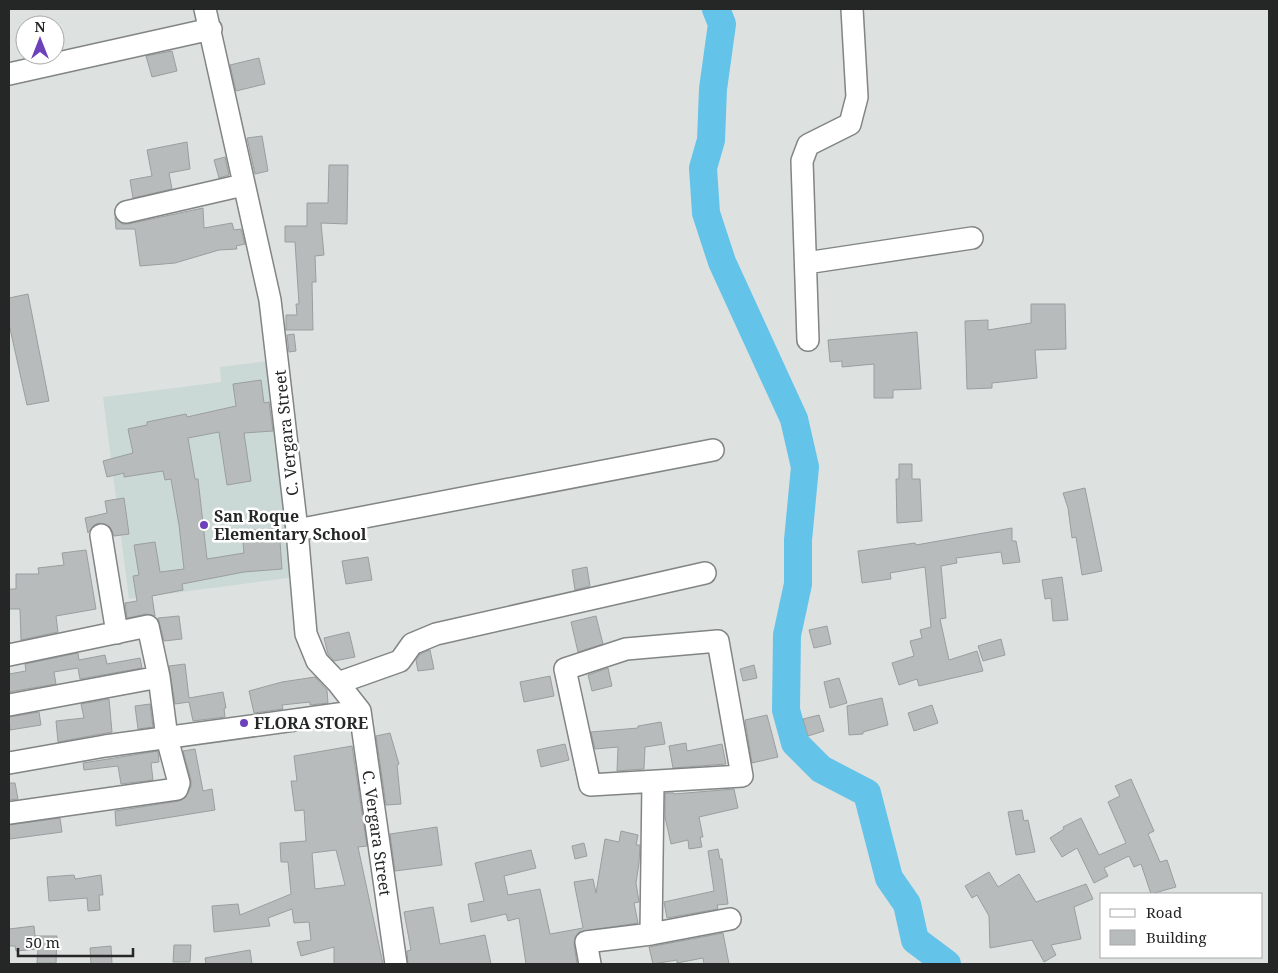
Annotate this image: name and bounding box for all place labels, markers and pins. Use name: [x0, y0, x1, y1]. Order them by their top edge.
place label: San Roque Elementary School: [214, 505, 367, 545]
marker: San Roque Elementary School: [198, 519, 210, 531]
place label: FLORA STORE: [254, 712, 368, 734]
marker: FLORA STORE: [238, 717, 250, 729]

